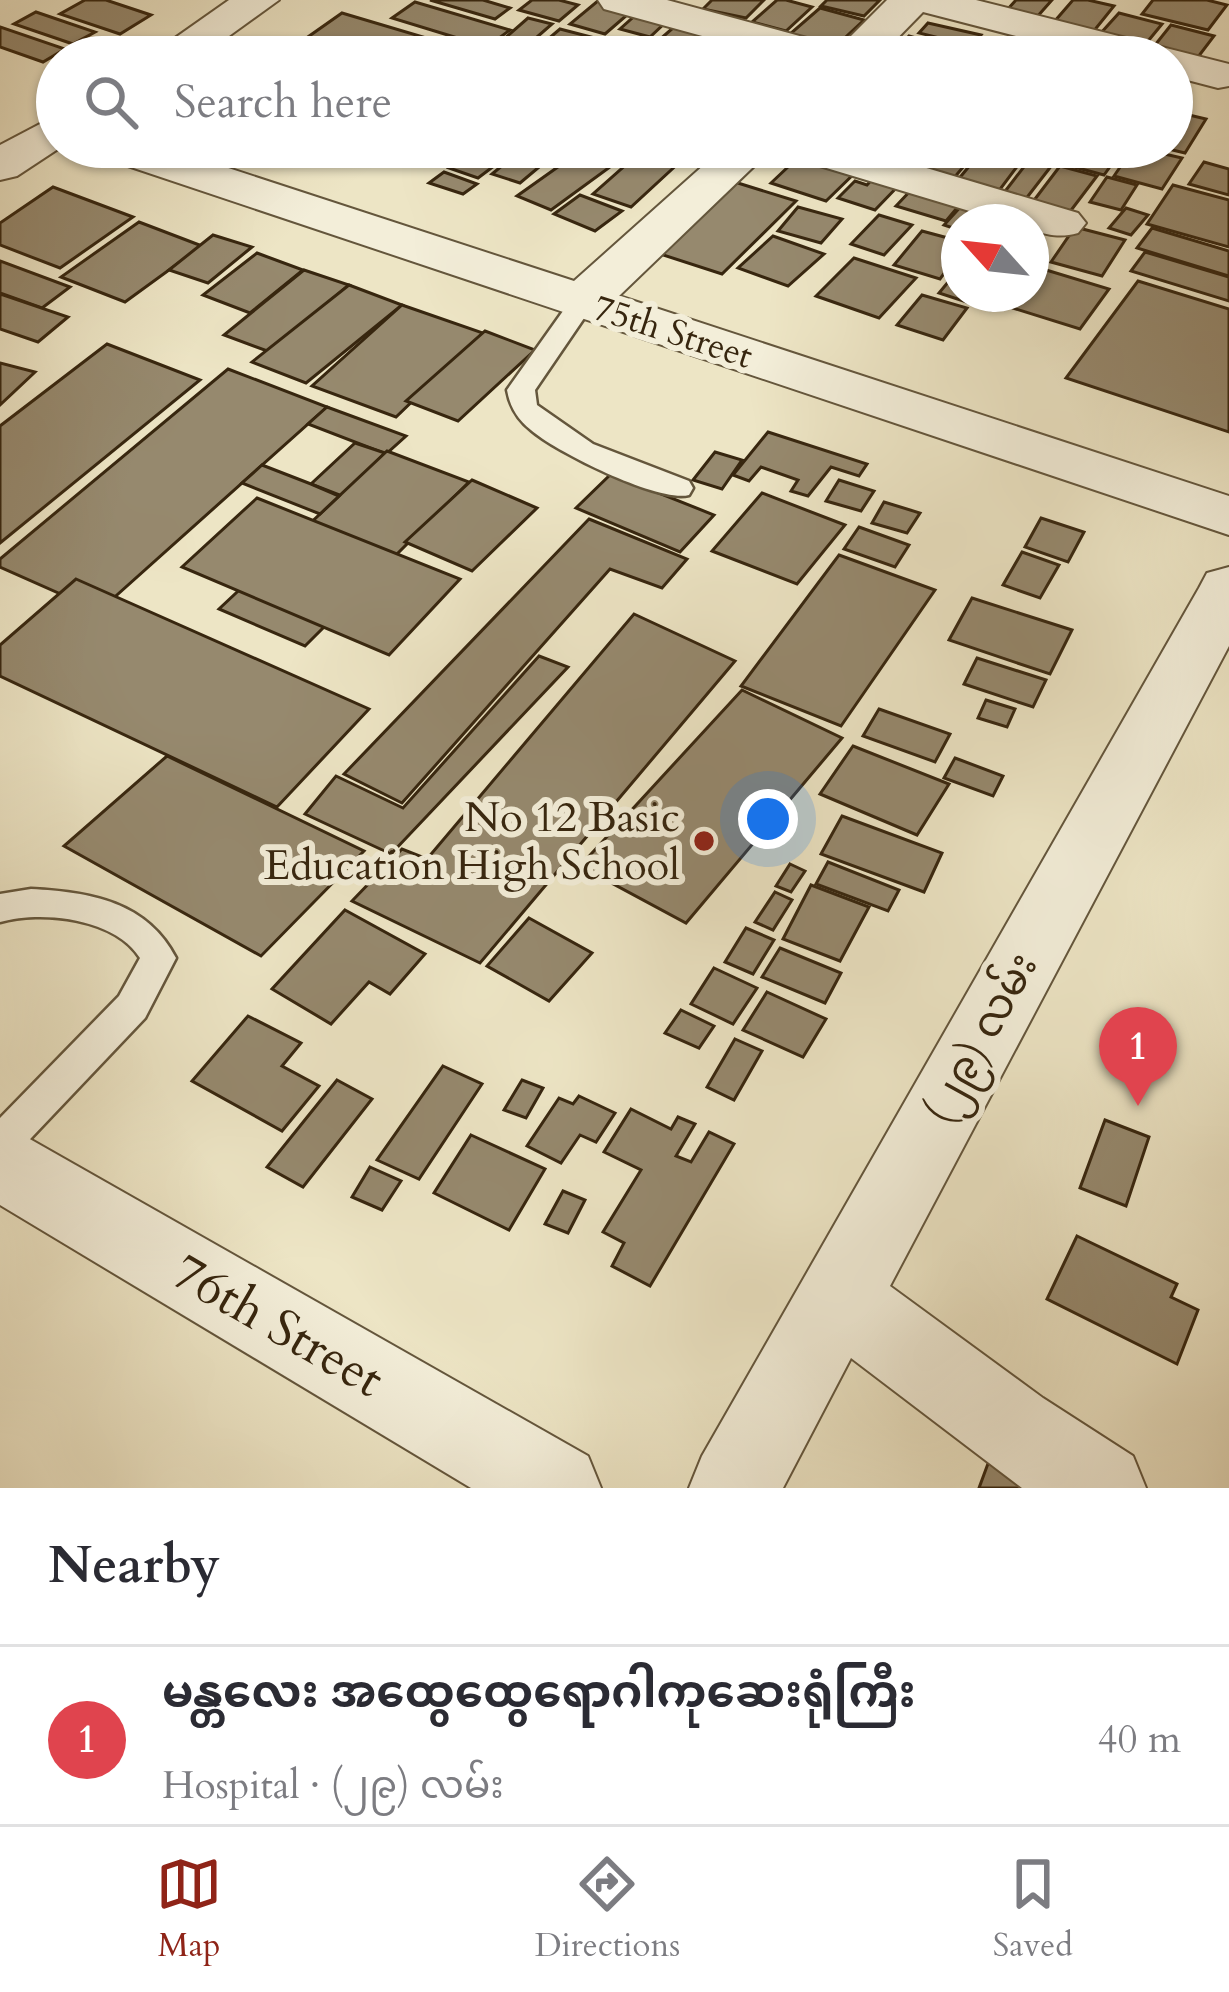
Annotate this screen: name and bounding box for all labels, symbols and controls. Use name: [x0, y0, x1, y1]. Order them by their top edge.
search box: [36, 36, 1193, 168]
icon: search: [78, 69, 144, 135]
text: Search here: [174, 72, 392, 133]
north arrow: [941, 204, 1049, 312]
street label: 75th Street: [587, 283, 759, 381]
place label: No 12 Basic Education High School: [264, 789, 680, 894]
your location: [738, 789, 798, 849]
marker: No 12 Basic Education High School: [691, 828, 717, 854]
street label: (၂၉) လမ်း: [911, 943, 1056, 1136]
pin: 1: [1099, 1007, 1177, 1106]
street label: 76th Street: [160, 1238, 396, 1414]
text: Nearby: [48, 1531, 220, 1601]
text: မန္တလေး အထွေထွေရောဂါကုဆေးရုံကြီး: [162, 1662, 916, 1723]
text: 1: [77, 1713, 97, 1766]
text: 40 m: [1098, 1713, 1181, 1766]
text: Hospital · (၂၉) လမ်း: [162, 1759, 504, 1812]
tab: Map: [156, 1851, 222, 1968]
tab: Directions: [535, 1851, 680, 1968]
tab: Saved: [993, 1851, 1073, 1968]

